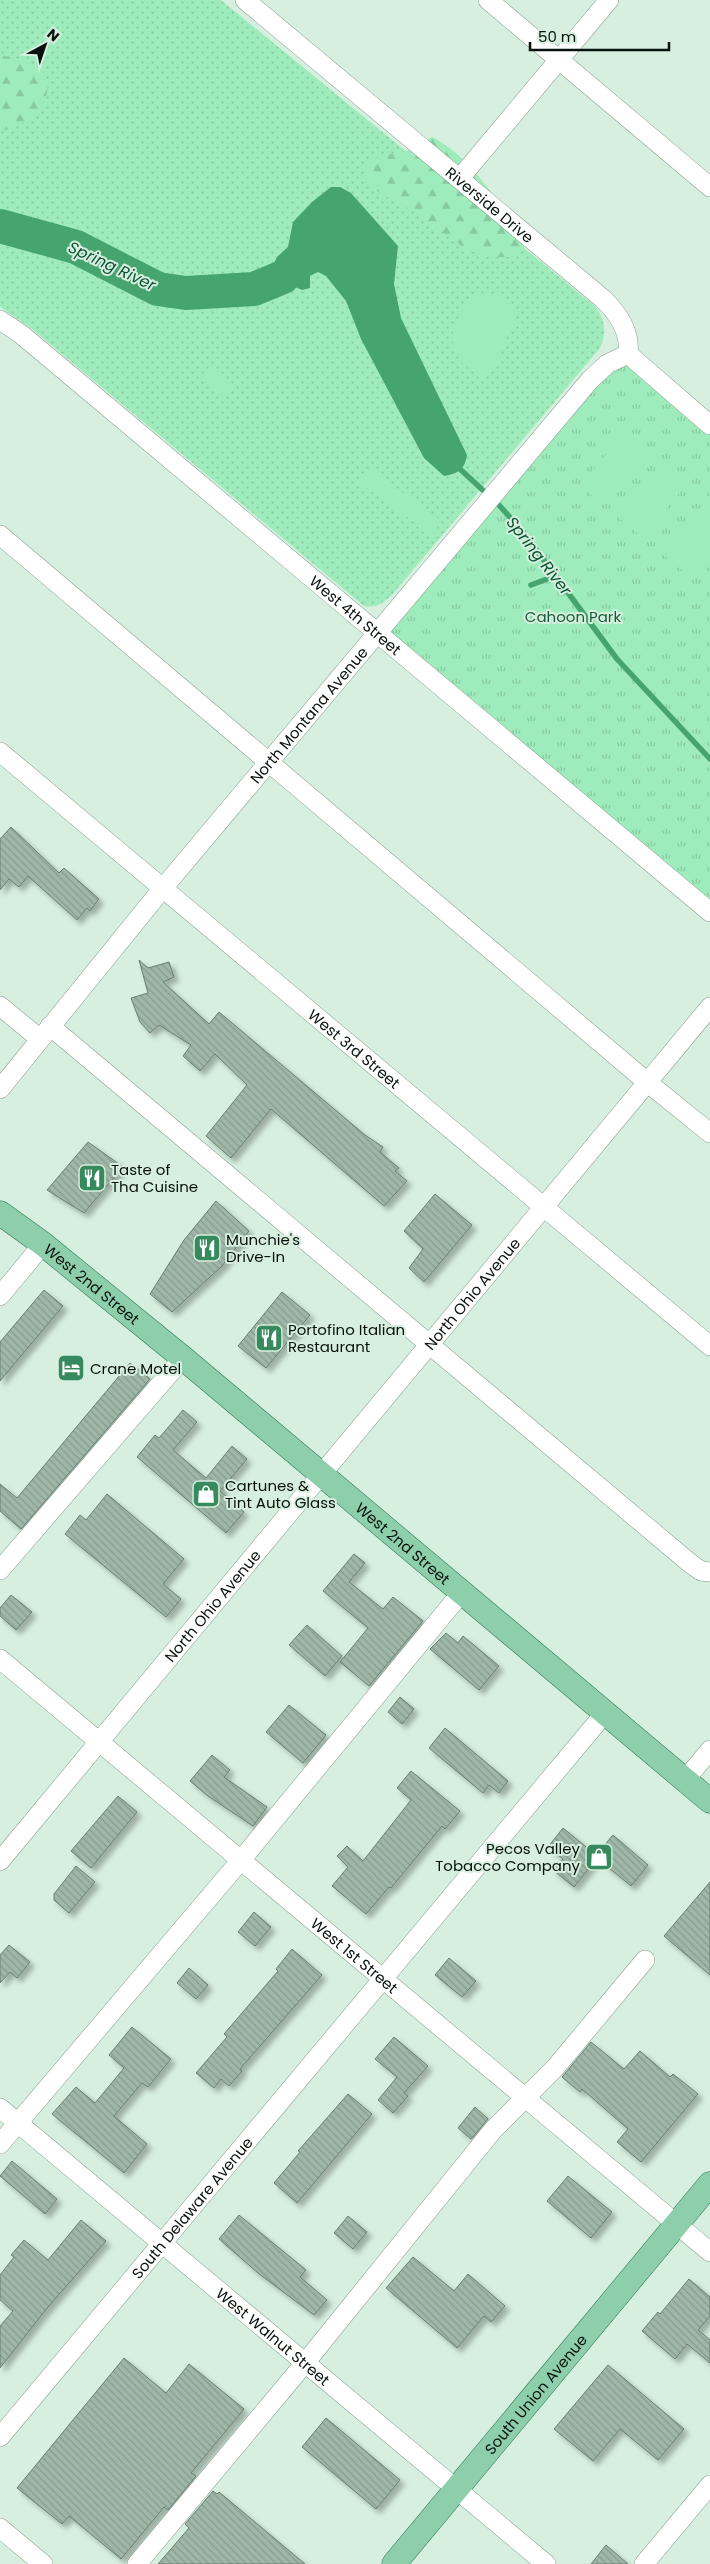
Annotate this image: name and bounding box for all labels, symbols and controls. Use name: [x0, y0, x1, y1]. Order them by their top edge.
north arrow: [20, 20, 70, 70]
scale bar: [530, 20, 669, 52]
text: N: [43, 24, 64, 46]
text: 50 m: [538, 26, 576, 47]
street label: Riverside Drive: [441, 161, 538, 247]
water label: Spring River: [64, 236, 161, 297]
water label: Spring River: [501, 512, 578, 601]
street label: West 4th Street: [305, 570, 406, 659]
park label: Cahoon Park: [525, 606, 621, 627]
street label: North Montana Avenue: [245, 642, 372, 788]
street label: West 3rd Street: [304, 1004, 405, 1093]
place label: Taste of Tha Cuisine: [111, 1159, 198, 1197]
restaurant icon: Taste of Tha Cuisine: [77, 1163, 107, 1193]
place label: Munchie's Drive-In: [226, 1229, 300, 1267]
restaurant icon: Munchie's Drive-In: [192, 1233, 222, 1263]
street label: North Ohio Avenue: [419, 1233, 525, 1354]
street label: West 2nd Street: [40, 1238, 144, 1329]
place label: Portofino Italian Restaurant: [288, 1319, 405, 1357]
restaurant icon: Portofino Italian Restaurant: [254, 1323, 284, 1353]
hotel icon: Crane Motel: [56, 1353, 86, 1383]
place label: Crane Motel: [90, 1358, 181, 1379]
place label: Cartunes & Tint Auto Glass: [225, 1475, 336, 1513]
shop icon: Cartunes & Tint Auto Glass: [191, 1479, 221, 1509]
street label: West 2nd Street: [351, 1497, 455, 1589]
street label: North Ohio Avenue: [159, 1545, 265, 1666]
place label: Pecos Valley Tobacco Company: [435, 1838, 581, 1876]
shop icon: Pecos Valley Tobacco Company: [584, 1842, 614, 1872]
street label: West 1st Street: [307, 1913, 403, 1998]
street label: South Delaware Avenue: [126, 2132, 257, 2283]
street label: West Walnut Street: [212, 2282, 335, 2390]
street label: South Union Avenue: [479, 2330, 591, 2459]

